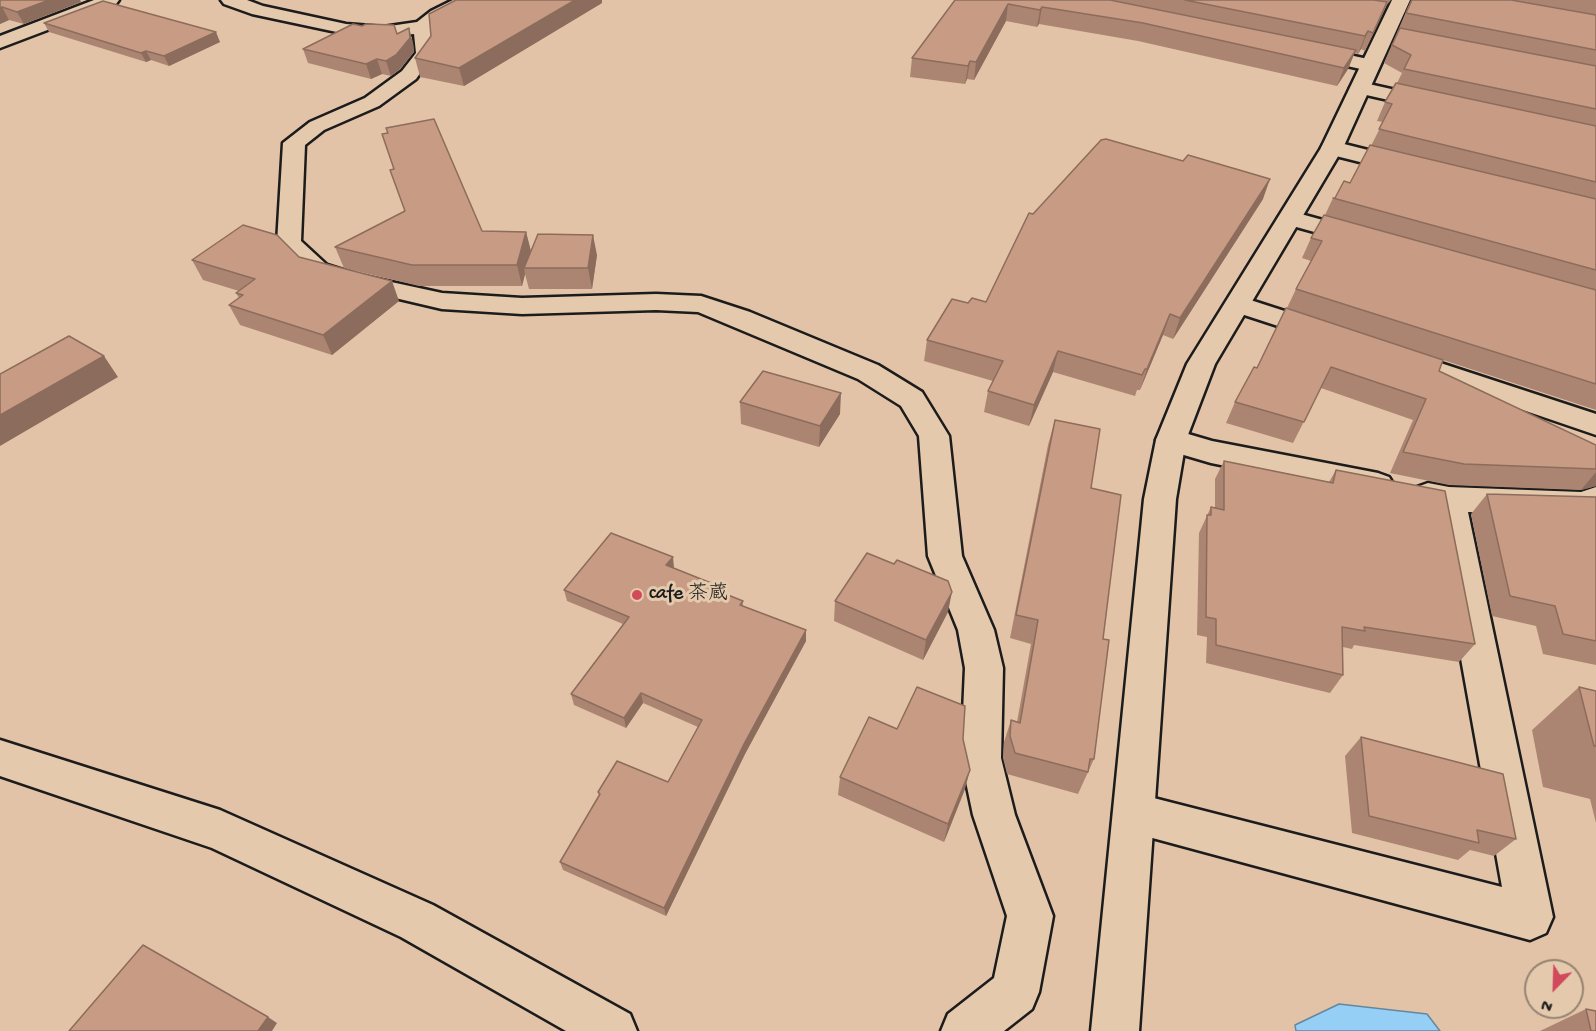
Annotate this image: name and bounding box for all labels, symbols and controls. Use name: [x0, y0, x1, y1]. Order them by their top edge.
place label: cafe 茶蔵: [649, 583, 728, 607]
marker: cafe 茶蔵: [630, 588, 644, 602]
north arrow: [1524, 959, 1584, 1019]
text: N: [1539, 993, 1556, 1015]

